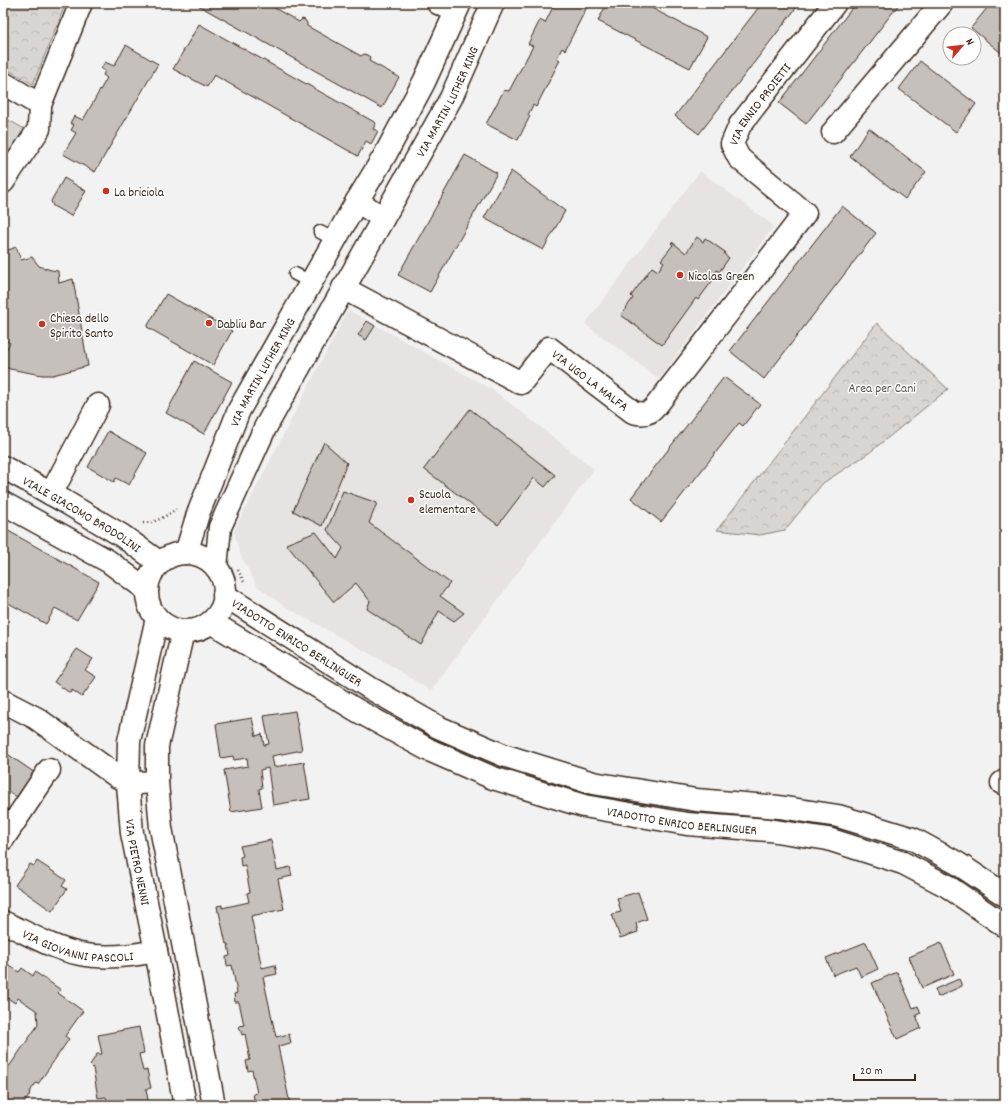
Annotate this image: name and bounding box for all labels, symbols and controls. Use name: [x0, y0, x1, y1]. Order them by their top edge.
north arrow: [942, 26, 982, 66]
text: N: [961, 36, 978, 49]
street label: VIA MARTIN LUTHER KING: [413, 44, 485, 161]
street label: VIA ENNIO PROIETTI: [726, 60, 797, 149]
place label: La briciola: [114, 184, 165, 203]
marker: La briciola: [101, 186, 111, 196]
place label: Nicolas Green: [688, 268, 754, 287]
marker: Nicolas Green: [675, 270, 685, 280]
place label: Chiesa dello Spirito Santo: [50, 310, 113, 344]
street label: VIA MARTIN LUTHER KING: [226, 315, 301, 430]
place label: Dabliu Bar: [217, 316, 267, 335]
marker: Dabliu Bar: [204, 318, 214, 328]
marker: Chiesa dello Spirito Santo: [37, 319, 47, 329]
street label: VIA UGO LA MALFA: [547, 346, 632, 417]
park label: Area per Cani: [848, 380, 916, 399]
street label: VIALE GIACOMO BRODOLINI: [18, 473, 144, 558]
place label: Scuola elementare: [419, 486, 476, 520]
marker: Scuola elementare: [406, 495, 416, 505]
street label: VIADOTTO ENRICO BERLINGUER: [227, 595, 365, 693]
street label: VIADOTTO ENRICO BERLINGUER: [605, 803, 758, 841]
street label: VIA PIETRO NENNI: [119, 818, 153, 907]
street label: VIA GIOVANNI PASCOLI: [18, 926, 134, 969]
scale bar: [854, 1056, 915, 1082]
text: 20 m: [860, 1063, 883, 1080]

